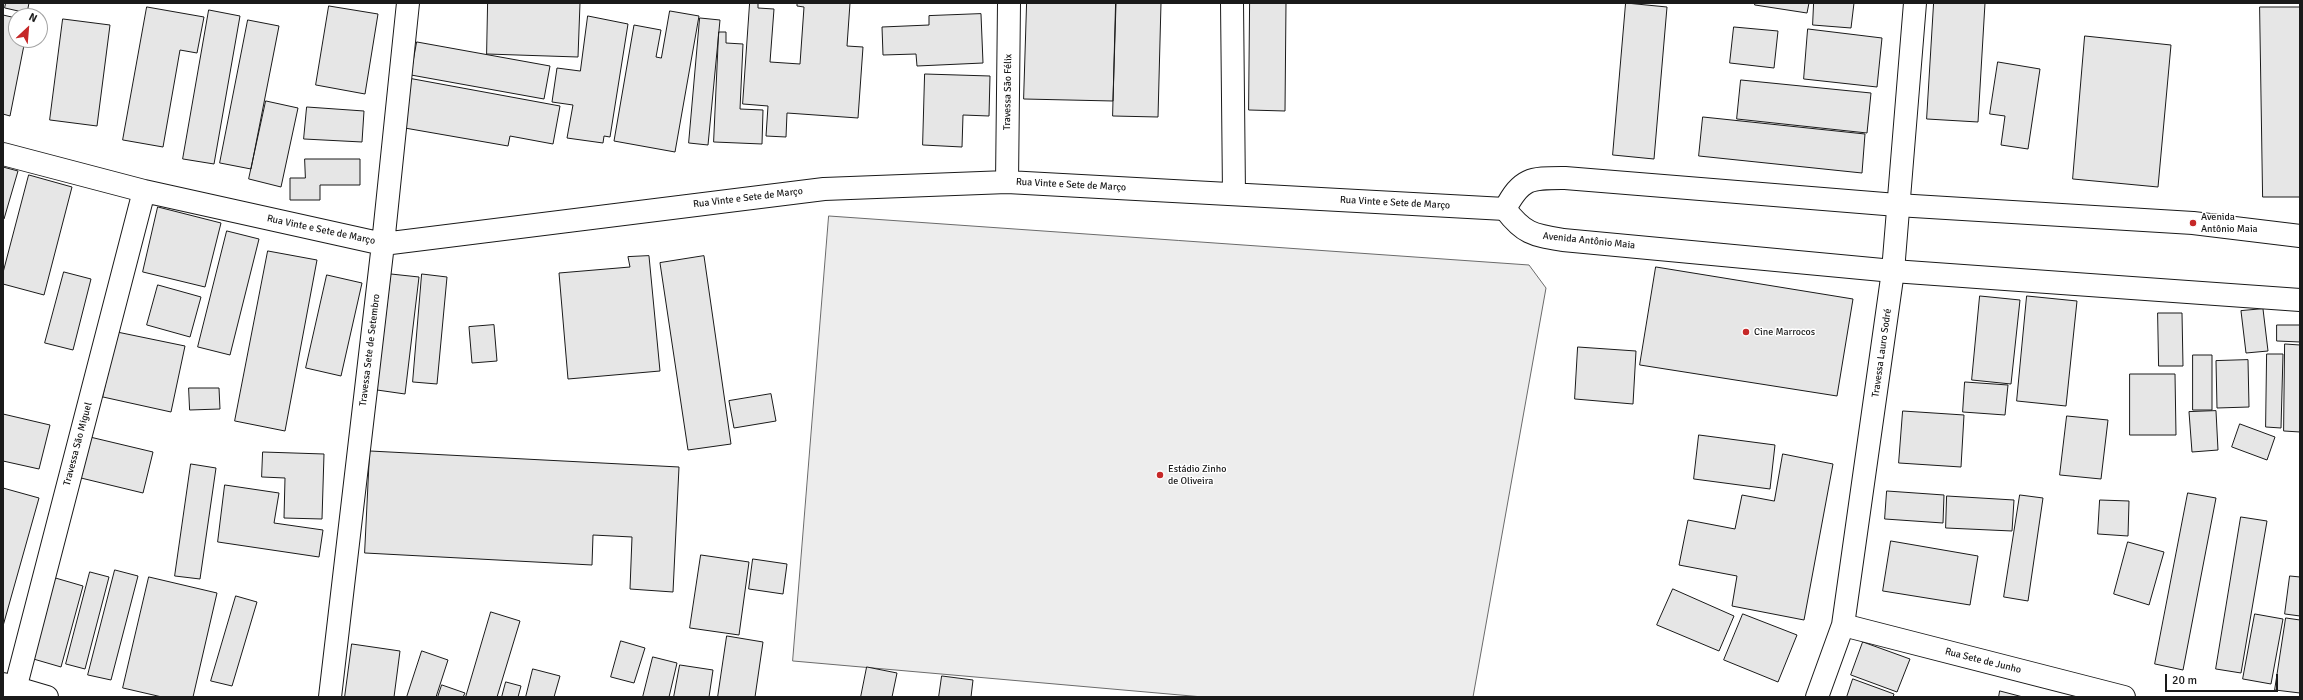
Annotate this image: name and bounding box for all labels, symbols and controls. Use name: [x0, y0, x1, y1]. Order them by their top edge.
north arrow: [8, 8, 48, 48]
text: N: [27, 10, 39, 25]
street label: Travessa São Félix: [1001, 54, 1015, 130]
street label: Rua Vinte e Sete de Março: [1016, 176, 1126, 194]
street label: Rua Vinte e Sete de Março: [692, 185, 804, 211]
street label: Rua Vinte e Sete de Março: [1340, 194, 1450, 212]
place label: Avenida Antônio Maia: [2201, 211, 2258, 234]
street label: Rua Vinte e Sete de Março: [266, 213, 376, 247]
marker: Avenida Antônio Maia: [2188, 218, 2198, 228]
street label: Avenida Antônio Maia: [1542, 230, 1636, 252]
street label: Travessa Sete de Setembro: [357, 293, 383, 407]
street label: Travessa Lauro Sodré: [1870, 308, 1894, 398]
place label: Cine Marrocos: [1754, 326, 1815, 338]
marker: Cine Marrocos: [1741, 327, 1751, 337]
street label: Travessa São Miguel: [61, 401, 95, 487]
place label: Estádio Zinho de Oliveira: [1168, 463, 1226, 486]
marker: Estádio Zinho de Oliveira: [1155, 470, 1165, 480]
street label: Rua Sete de Junho: [1944, 646, 2022, 676]
scale bar: [2167, 666, 2280, 692]
text: 20 m: [2172, 673, 2197, 688]

